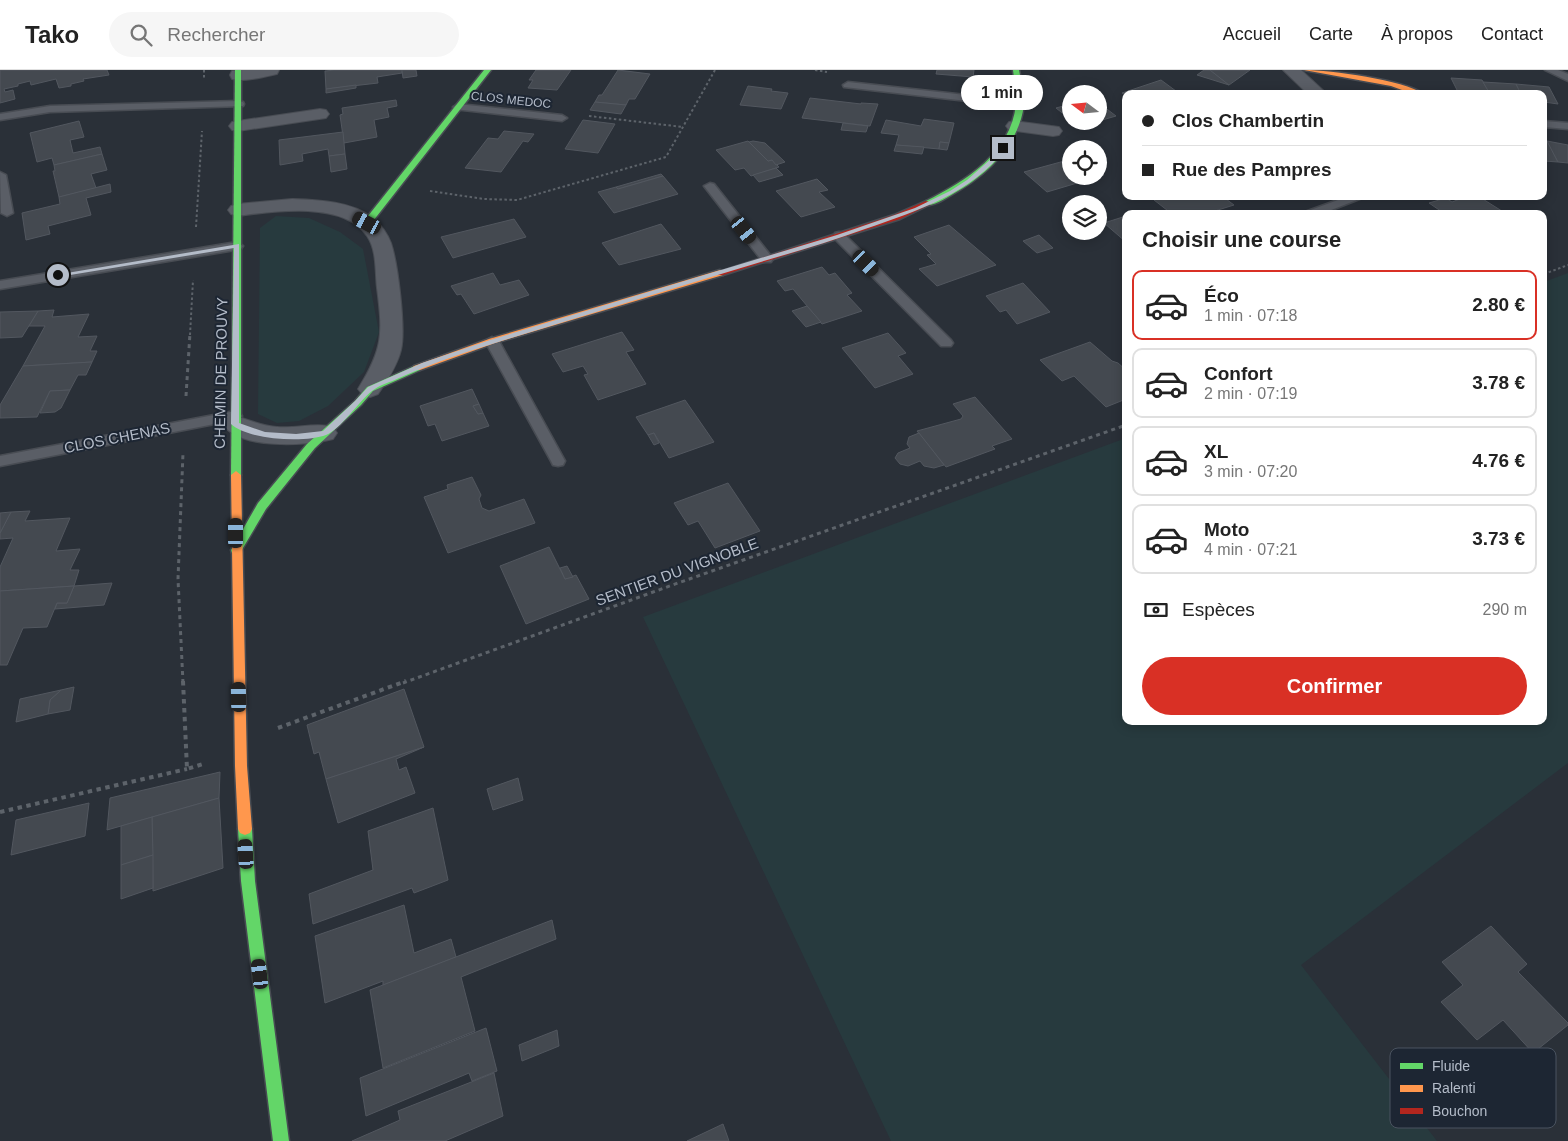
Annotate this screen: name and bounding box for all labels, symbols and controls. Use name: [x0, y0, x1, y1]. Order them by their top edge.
search box: [109, 12, 459, 57]
text: Tako: [25, 21, 79, 48]
icon: search: [127, 21, 155, 49]
text: Rechercher: [167, 24, 265, 45]
text: Accueil: [1223, 24, 1281, 44]
text: Carte: [1309, 24, 1353, 44]
text: À propos: [1381, 24, 1453, 44]
text: Contact: [1481, 24, 1543, 44]
callout: 1 min: [962, 75, 1044, 110]
text: 1 min: [981, 84, 1023, 101]
north arrow: [1062, 85, 1108, 130]
map controls: [1062, 85, 1107, 240]
street label: CLOS MEDOC: [470, 89, 552, 111]
text: Clos Chambertin: [1172, 110, 1324, 131]
route end: [992, 137, 1014, 159]
button: locate: [1062, 140, 1107, 185]
text: Rue des Pampres: [1172, 159, 1331, 180]
button: layers: [1062, 195, 1107, 240]
car: [350, 209, 383, 237]
car: [728, 214, 759, 246]
text: Choisir une course: [1142, 227, 1341, 252]
car: [850, 247, 881, 279]
route start: [47, 264, 69, 286]
icon: car: [1144, 283, 1189, 328]
text: Éco: [1204, 285, 1239, 306]
text: 2.80 €: [1472, 294, 1525, 315]
street label: CHEMIN DE PROUVY: [211, 297, 230, 449]
text: 1 min · 07:18: [1204, 307, 1297, 324]
icon: car: [1144, 361, 1189, 406]
text: Confort: [1204, 363, 1273, 384]
text: 3.78 €: [1472, 372, 1525, 393]
text: 2 min · 07:19: [1204, 385, 1297, 402]
street label: CLOS CHENAS: [63, 419, 171, 456]
icon: car: [1144, 439, 1189, 484]
text: XL: [1204, 441, 1228, 462]
text: 4.76 €: [1472, 450, 1525, 471]
text: 3 min · 07:20: [1204, 463, 1297, 480]
icon: car: [1144, 517, 1189, 562]
car: [228, 518, 243, 548]
text: Moto: [1204, 519, 1249, 540]
text: 3.73 €: [1472, 528, 1525, 549]
street label: SENTIER DU VIGNOBLE: [593, 534, 760, 609]
text: 4 min · 07:21: [1204, 541, 1297, 558]
icon: cash: [1142, 596, 1170, 624]
text: Espèces: [1182, 599, 1255, 620]
text: 290 m: [1483, 601, 1527, 618]
button: Confirmer: [1142, 657, 1527, 715]
car: [231, 682, 246, 712]
car: [237, 839, 254, 869]
car: [250, 958, 269, 990]
legend: [1390, 1048, 1556, 1128]
text: Fluide: [1432, 1058, 1470, 1074]
text: Ralenti: [1432, 1080, 1476, 1096]
text: Bouchon: [1432, 1103, 1487, 1119]

